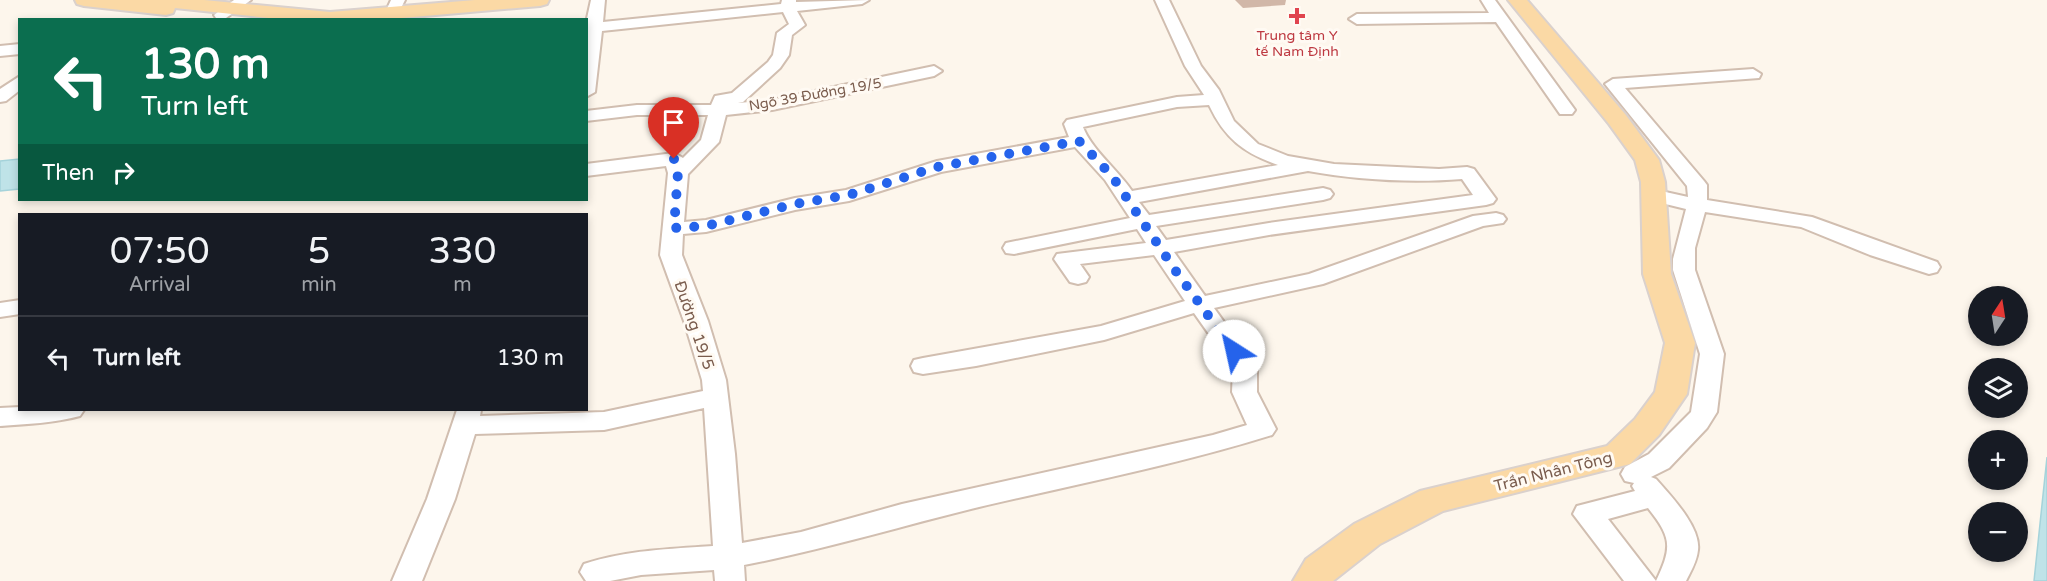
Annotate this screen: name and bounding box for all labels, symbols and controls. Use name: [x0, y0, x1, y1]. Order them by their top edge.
marker: Trung tâm Y tế Nam Định: [1288, 7, 1306, 25]
place label: Trung tâm Y tế Nam Định: [1255, 27, 1339, 60]
text: 130 m: [141, 39, 270, 90]
icon: left: [42, 42, 120, 120]
street label: Ngõ 39 Đường 19/5: [747, 74, 883, 115]
text: Turn left: [141, 90, 248, 123]
pin: [648, 97, 699, 159]
icon: arrive: [657, 106, 690, 139]
icon: right: [107, 156, 140, 189]
text: Then: [42, 160, 95, 186]
text: 07:50: [110, 230, 210, 273]
text: 5: [308, 230, 330, 273]
text: 330: [428, 230, 496, 273]
text: Arrival: [129, 273, 191, 297]
text: min: [301, 273, 337, 297]
text: m: [453, 273, 472, 297]
street label: Đường 19/5: [669, 278, 719, 372]
north arrow: [1968, 286, 2028, 346]
map controls: [1968, 286, 2028, 562]
position arrow: [1202, 319, 1266, 383]
icon: left: [42, 342, 75, 375]
text: Turn left: [93, 345, 181, 371]
text: 130 m: [497, 345, 564, 371]
button: layers: [1968, 358, 2028, 418]
button: +: [1968, 430, 2028, 490]
street label: Trần Nhân Tông: [1492, 448, 1615, 496]
button: −: [1968, 502, 2028, 562]

